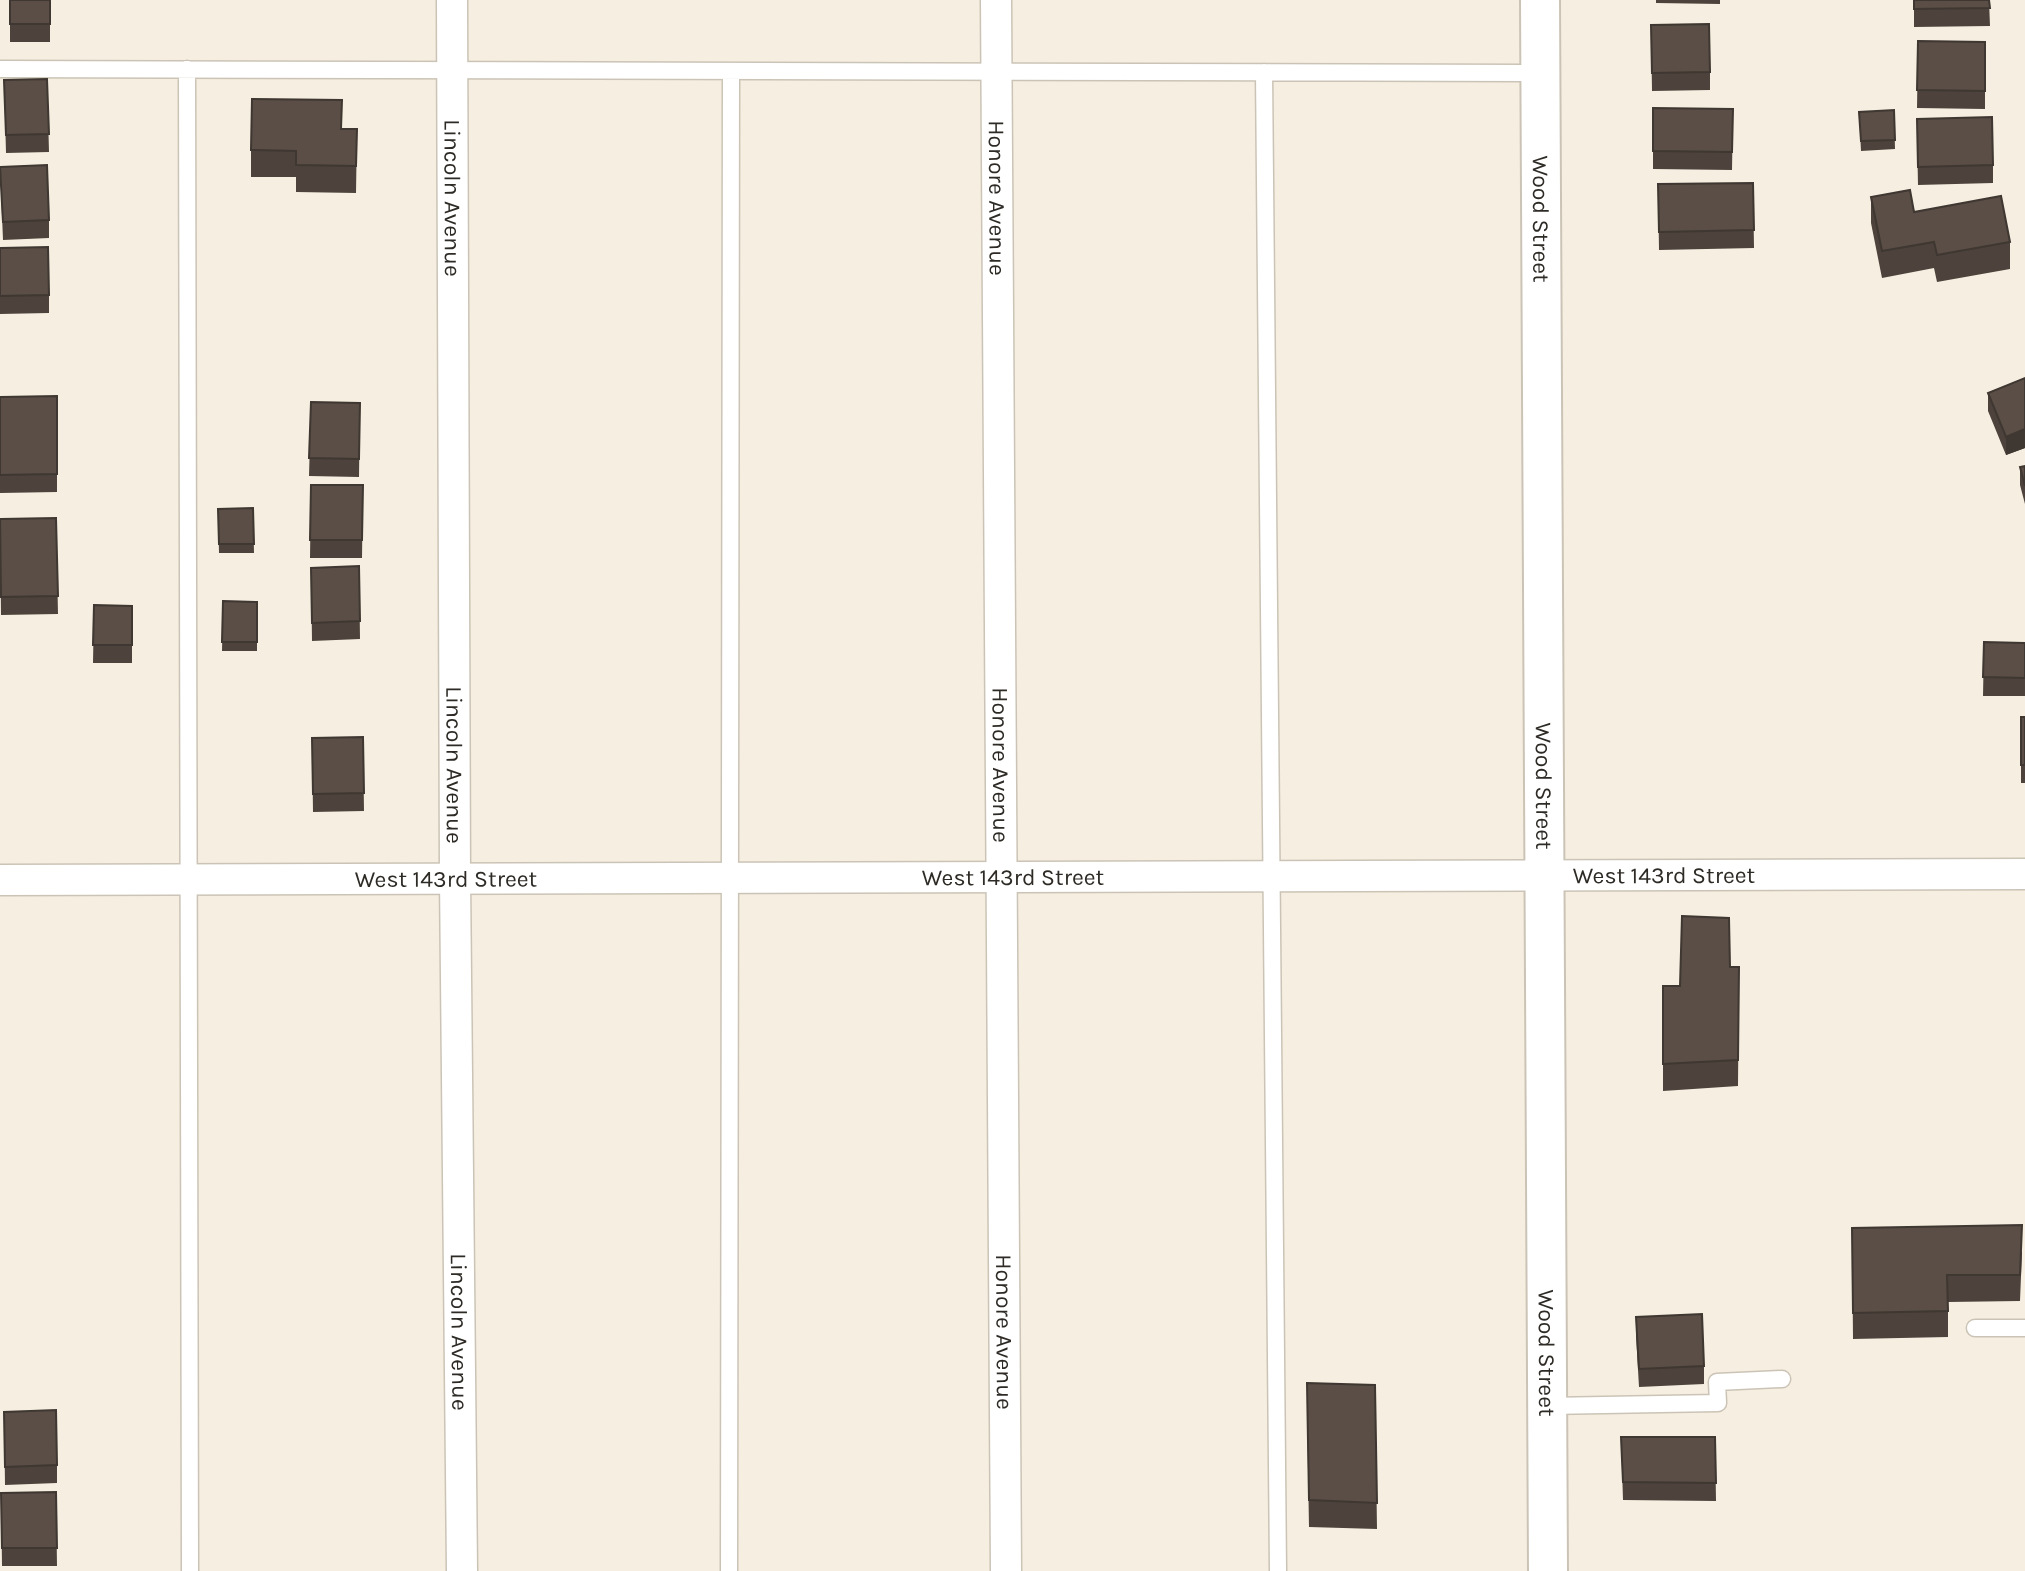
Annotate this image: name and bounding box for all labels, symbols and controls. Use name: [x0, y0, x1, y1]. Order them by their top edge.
street label: Lincoln Avenue: [438, 119, 466, 277]
street label: Honore Avenue: [983, 120, 1011, 276]
street label: Wood Street: [1527, 155, 1554, 283]
street label: Lincoln Avenue: [440, 686, 468, 844]
street label: Honore Avenue: [986, 687, 1014, 843]
street label: Wood Street: [1530, 722, 1557, 850]
street label: West 143rd Street: [1573, 862, 1756, 889]
street label: West 143rd Street: [922, 864, 1105, 891]
street label: West 143rd Street: [355, 865, 538, 893]
street label: Lincoln Avenue: [445, 1253, 473, 1411]
street label: Honore Avenue: [990, 1254, 1018, 1410]
street label: Wood Street: [1533, 1289, 1560, 1417]

